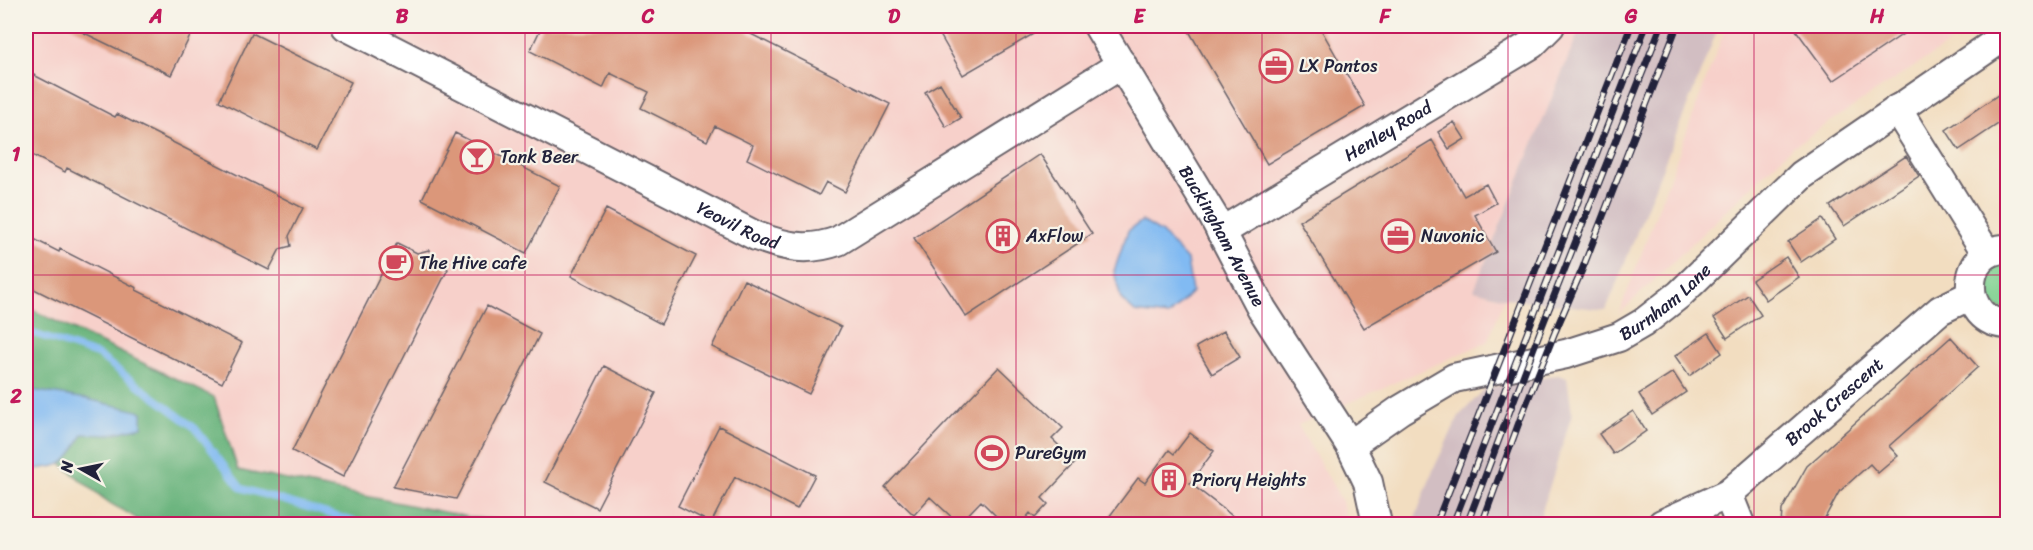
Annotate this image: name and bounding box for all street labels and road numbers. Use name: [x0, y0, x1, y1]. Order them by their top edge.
street label: Henley Road: [1337, 91, 1440, 170]
street label: Buckingham Avenue: [1170, 159, 1274, 313]
street label: Yeovil Road: [691, 192, 784, 259]
street label: Burnham Lane: [1613, 255, 1719, 350]
street label: Brook Crescent: [1777, 349, 1891, 454]

